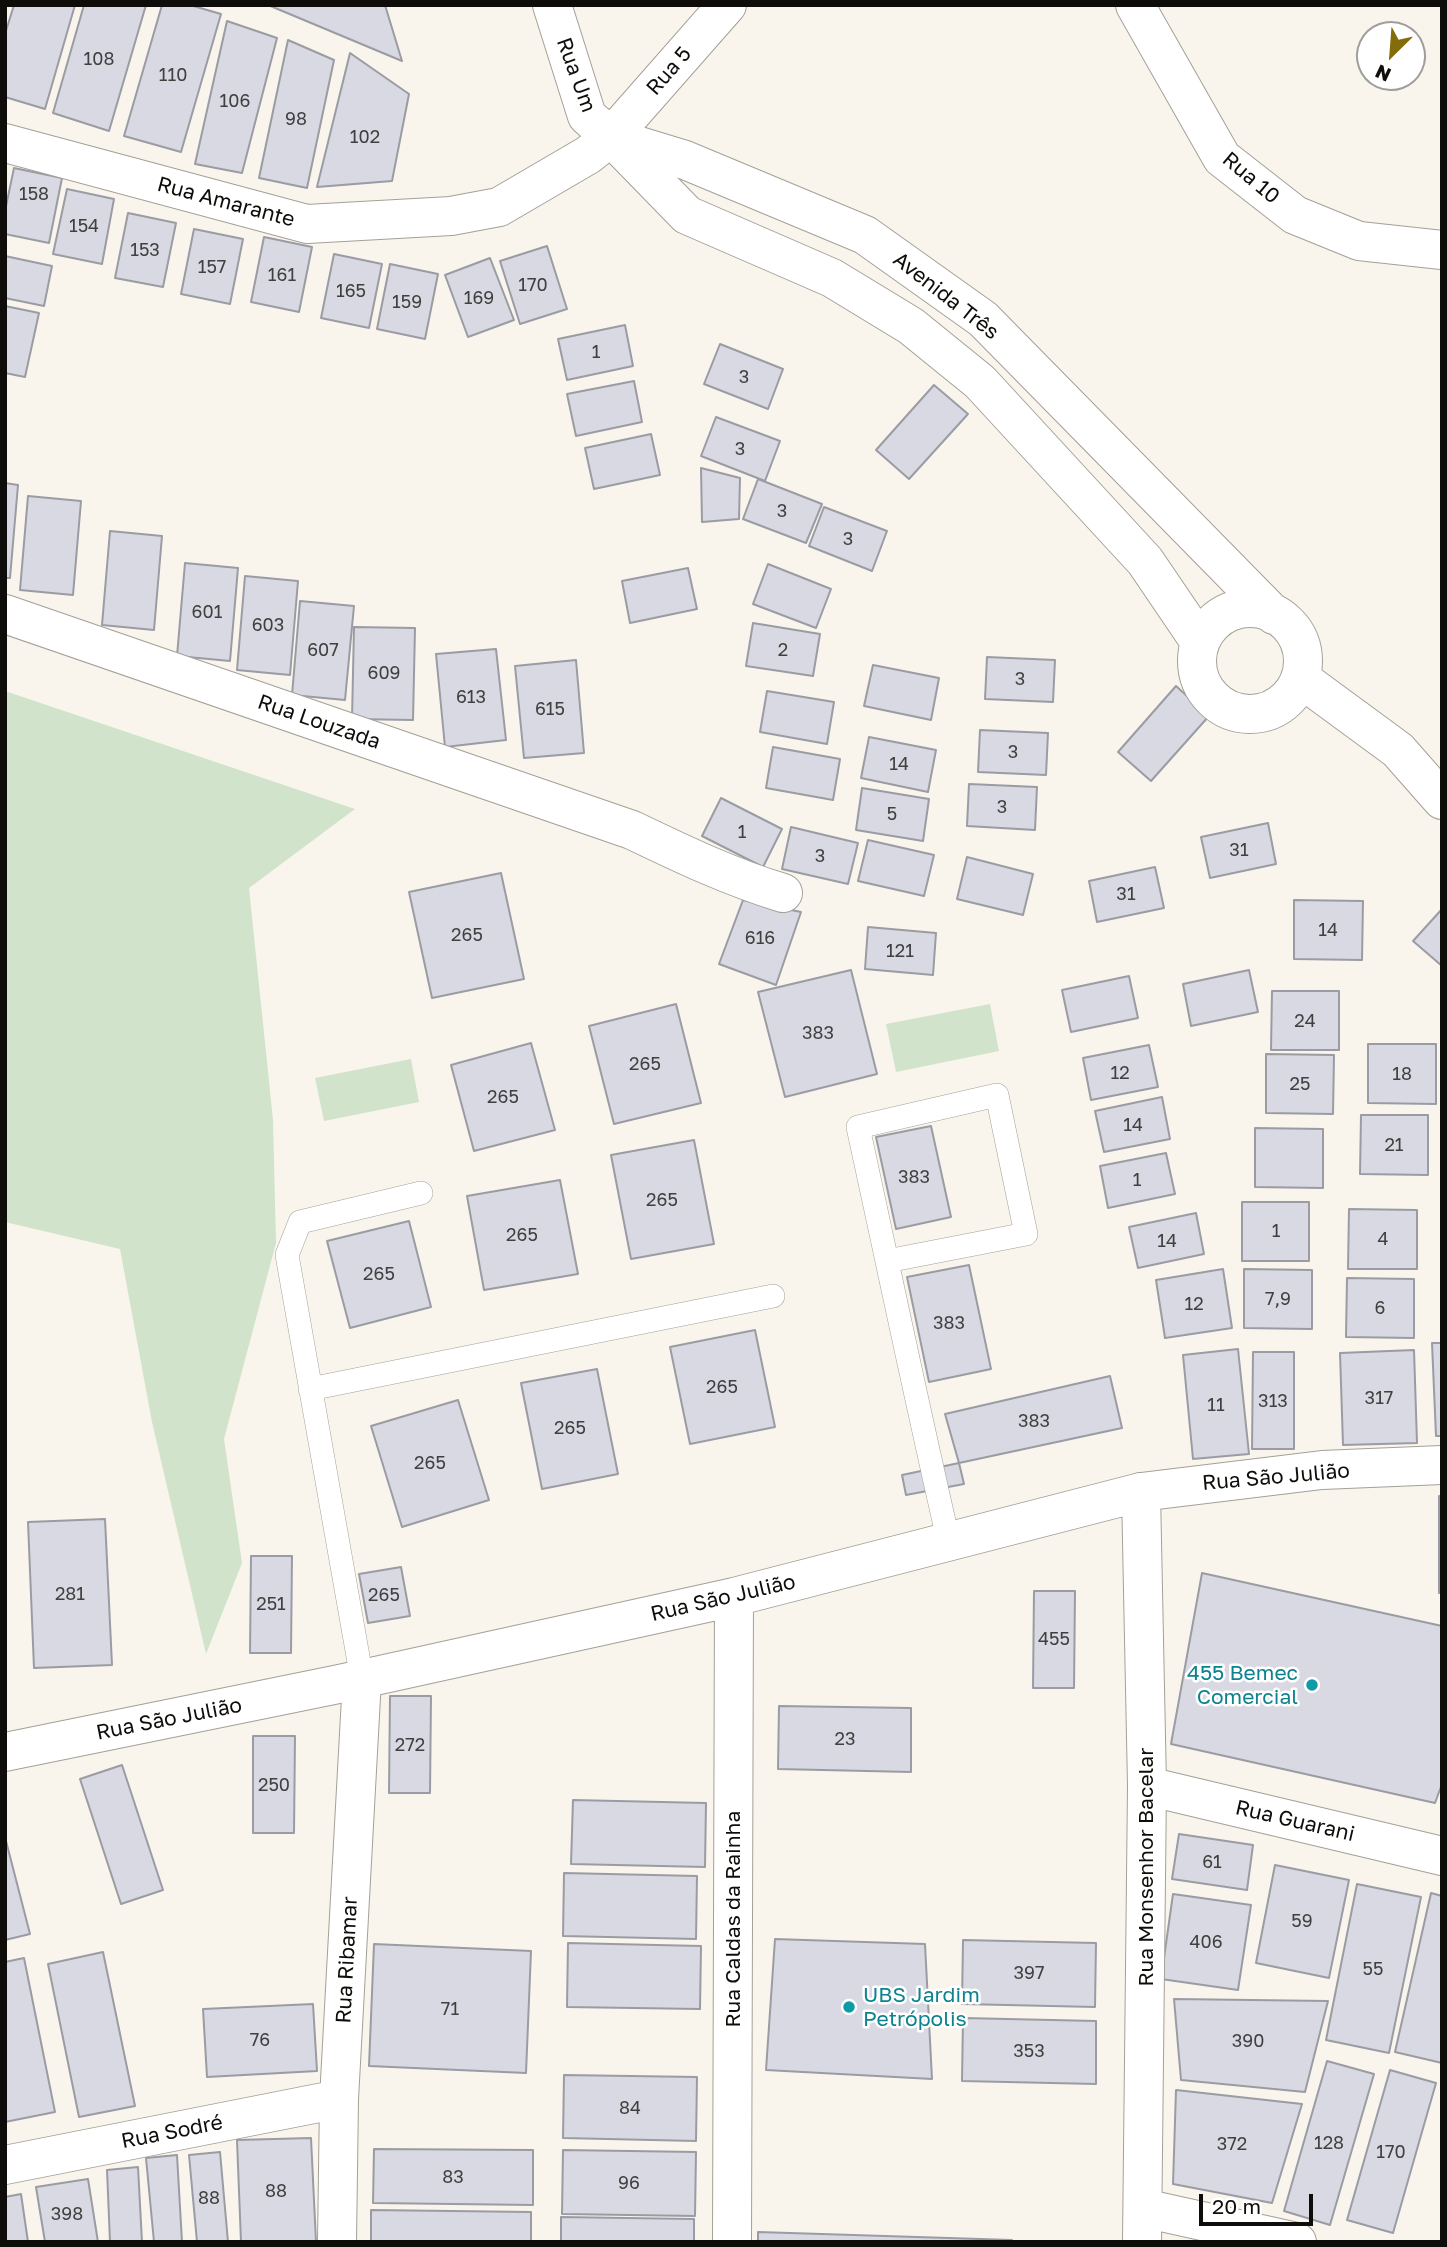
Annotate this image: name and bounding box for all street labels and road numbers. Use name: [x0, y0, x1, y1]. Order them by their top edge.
street label: Rua Um: [551, 34, 601, 116]
street label: Rua 5: [641, 42, 697, 100]
street label: Rua 10: [1217, 147, 1285, 209]
street label: Rua Amarante: [154, 172, 298, 232]
street label: Avenida Três: [888, 247, 1004, 345]
street label: Rua Louzada: [254, 689, 384, 755]
street label: Rua São Julião: [1201, 1458, 1351, 1496]
street label: Rua São Julião: [648, 1569, 798, 1627]
street label: Rua São Julião: [94, 1693, 244, 1745]
street label: Rua Monsenhor Bacelar: [1133, 1748, 1159, 1986]
street label: Rua Guarani: [1233, 1795, 1357, 1847]
street label: Rua Caldas da Rainha: [720, 1811, 746, 2027]
street label: Rua Ribamar: [331, 1896, 363, 2024]
street label: Rua Sodré: [119, 2110, 225, 2154]

